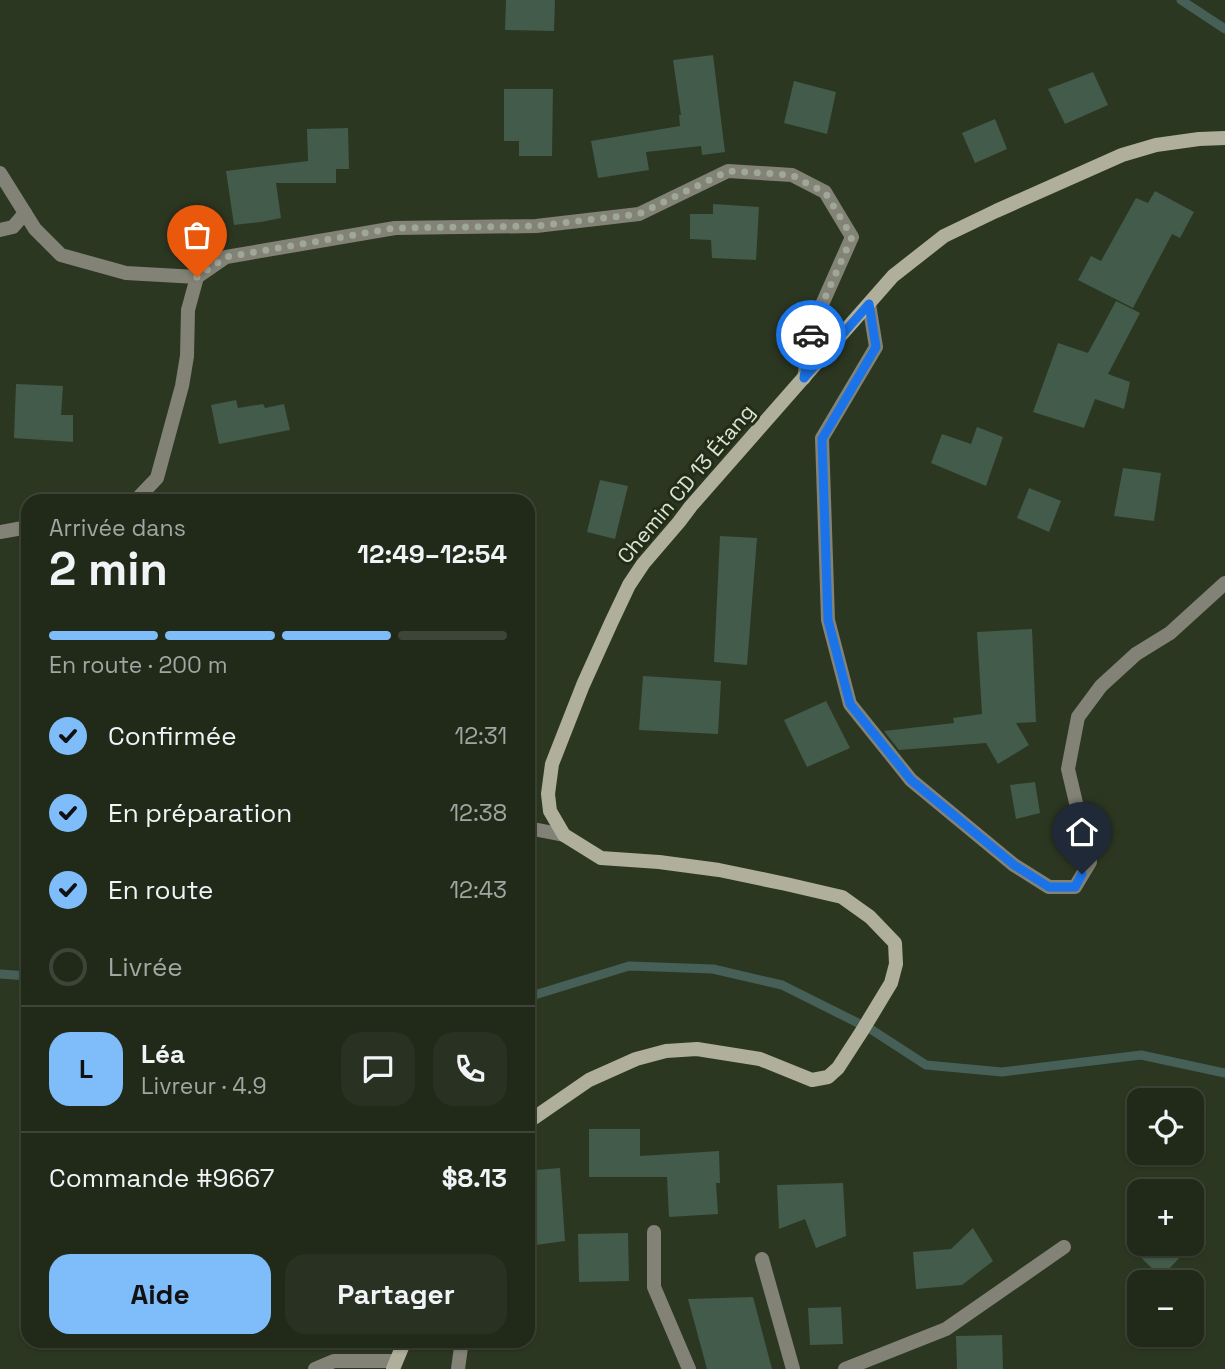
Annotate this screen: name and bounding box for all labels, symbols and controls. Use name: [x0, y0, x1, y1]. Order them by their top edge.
pin: [167, 205, 227, 277]
icon: bag: [178, 216, 216, 254]
courier: [776, 300, 846, 370]
icon: car: [792, 316, 830, 354]
street label: Chemin CD 13 Étang: [611, 398, 760, 569]
text: Arrivée dans: [49, 513, 186, 543]
text: 12:49–12:54: [357, 537, 507, 571]
text: 2 min: [49, 540, 168, 598]
text: En route · 200 m: [49, 650, 227, 680]
icon: check: [49, 717, 87, 755]
text: Confirmée: [108, 719, 237, 753]
text: 12:31: [455, 721, 507, 751]
icon: check: [49, 794, 87, 832]
text: En préparation: [108, 796, 292, 830]
text: 12:38: [449, 798, 507, 828]
pin: [1052, 802, 1112, 874]
icon: home: [1063, 813, 1101, 851]
icon: check: [49, 871, 87, 909]
text: En route: [108, 873, 213, 907]
text: 12:43: [449, 875, 507, 905]
text: Livrée: [108, 950, 183, 984]
button: chat: [341, 1032, 415, 1106]
button: phone: [433, 1032, 507, 1106]
text: Léa: [141, 1037, 185, 1071]
text: L: [79, 1052, 93, 1086]
text: Livreur · 4.9: [141, 1071, 267, 1101]
map controls: [1127, 1088, 1204, 1347]
button: locate: [1127, 1088, 1204, 1165]
text: Commande #9667: [49, 1161, 275, 1195]
text: $8.13: [442, 1161, 507, 1195]
button: +: [1127, 1179, 1204, 1256]
button: Aide: [49, 1254, 271, 1334]
button: Partager: [285, 1254, 507, 1334]
button: −: [1127, 1270, 1204, 1347]

